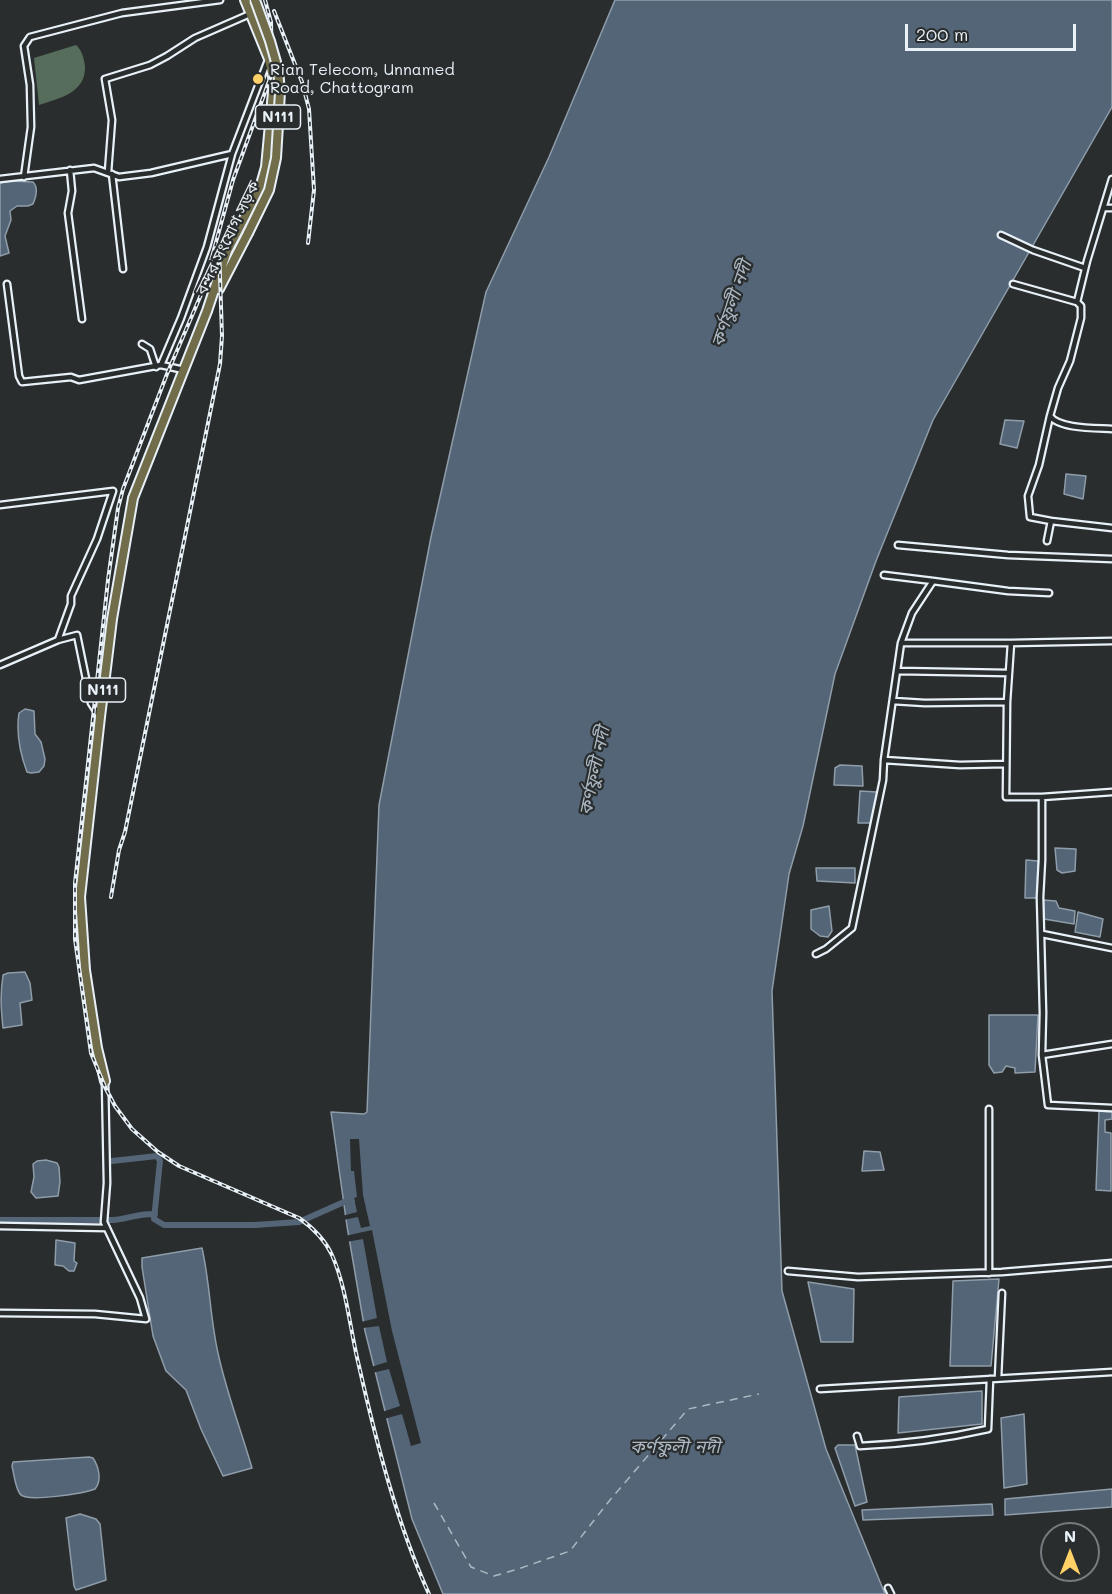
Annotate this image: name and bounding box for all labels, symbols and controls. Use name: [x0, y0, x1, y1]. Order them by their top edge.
scale bar: [908, 12, 1079, 50]
text: 200 m: [916, 22, 968, 46]
place label: Rian Telecom, Unnamed Road, Chattogram: [270, 60, 455, 98]
marker: Rian Telecom, Unnamed Road, Chattogram: [251, 72, 265, 86]
road number: N111: [256, 105, 300, 129]
street label: বন্দর সংযোগ সড়ক: [192, 178, 264, 298]
water label: কর্ণফুলী নদী: [707, 258, 757, 350]
road number: N111: [80, 678, 126, 702]
water label: কর্ণফুলী নদী: [575, 725, 615, 817]
water label: কর্ণফুলী নদী: [630, 1436, 720, 1458]
north arrow: [1040, 1522, 1100, 1582]
text: N: [1064, 1525, 1076, 1546]

